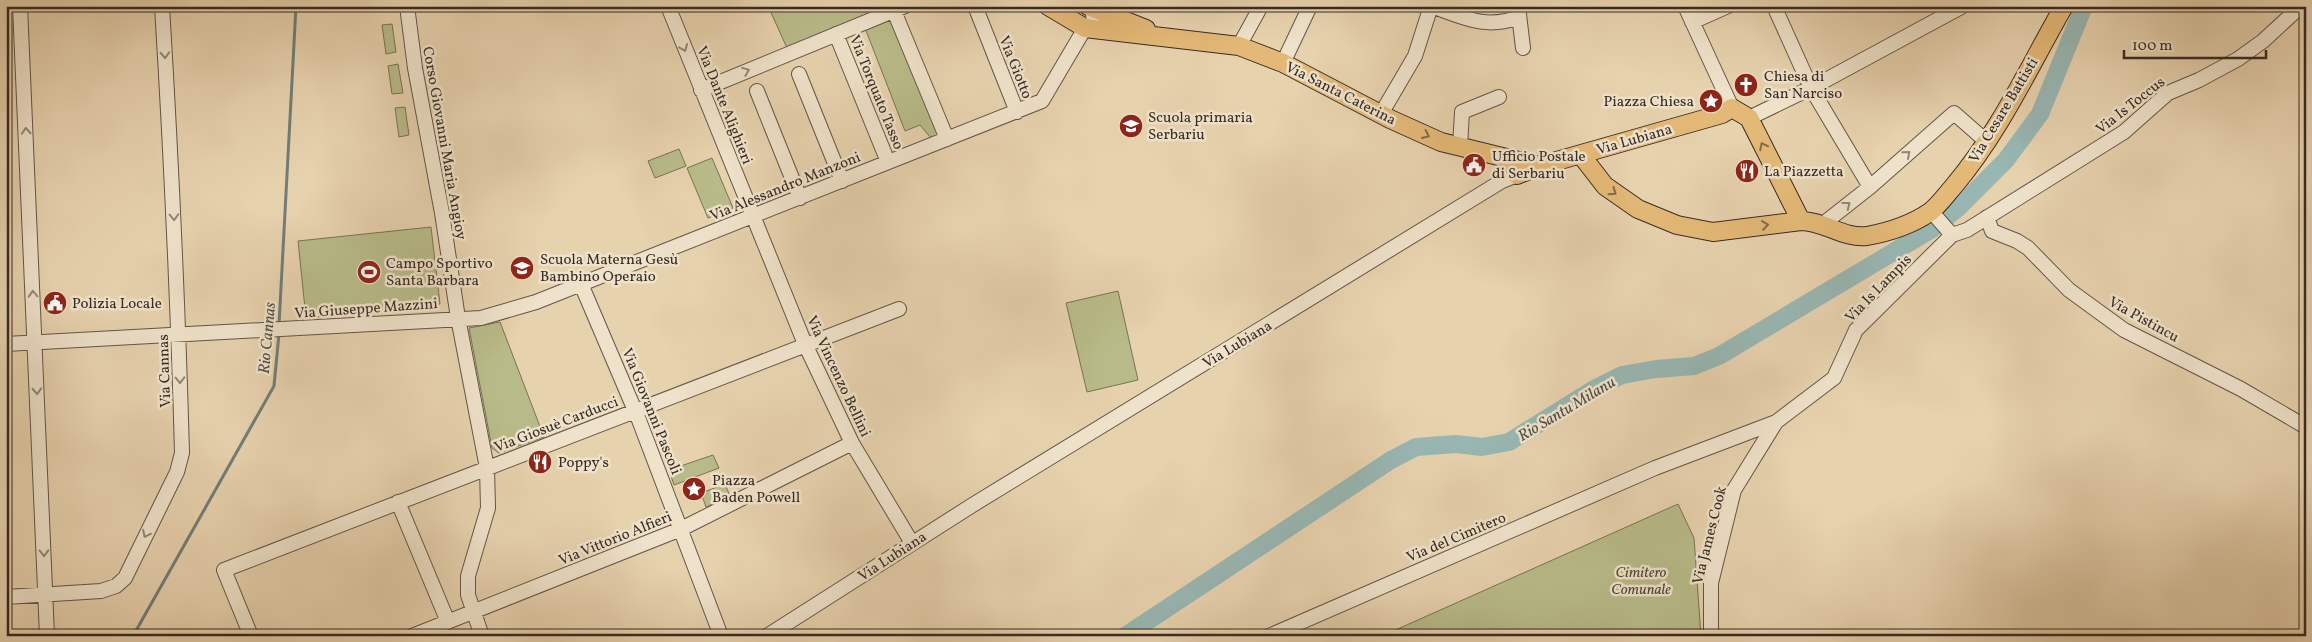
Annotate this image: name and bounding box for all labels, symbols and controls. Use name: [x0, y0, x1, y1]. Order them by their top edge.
scale bar: [2124, 28, 2267, 60]
street label: Via Torquato Tasso: [843, 32, 908, 153]
street label: Via Giotto: [992, 33, 1037, 102]
text: 100 m: [2132, 36, 2172, 57]
one-way arrow: [678, 43, 688, 52]
street label: Via Dante Alighieri: [690, 43, 757, 168]
street label: Corso Giovanni Maria Angioy: [416, 45, 471, 242]
one-way arrow: [159, 51, 170, 59]
street label: Via Cesare Battisti: [1965, 54, 2044, 167]
street label: Via Santa Caterina: [1281, 57, 1399, 131]
one-way arrow: [741, 67, 750, 77]
place label: Chiesa di San Narciso: [1764, 67, 1842, 105]
church icon: Chiesa di San Narciso: [1733, 72, 1759, 98]
street label: Via Is Toccus: [2092, 72, 2170, 140]
place icon: Piazza Chiesa: [1698, 88, 1724, 114]
place label: Piazza Chiesa: [1604, 92, 1694, 113]
place label: Scuola primaria Serbariu: [1148, 108, 1253, 146]
school or university icon: Scuola primaria Serbariu: [1118, 113, 1144, 139]
street label: Via Lubiana: [1594, 120, 1675, 161]
one-way arrow: [21, 127, 31, 134]
one-way arrow: [1421, 129, 1430, 140]
one-way arrow: [1759, 142, 1769, 151]
street label: Via Alessandro Manzoni: [707, 147, 864, 227]
place label: Ufficio Postale di Serbariu: [1492, 147, 1586, 185]
public building icon: Ufficio Postale di Serbariu: [1461, 152, 1487, 178]
one-way arrow: [1901, 152, 1910, 160]
restaurant icon: La Piazzetta: [1734, 158, 1760, 184]
place label: La Piazzetta: [1764, 162, 1844, 183]
one-way arrow: [1607, 186, 1617, 195]
one-way arrow: [1841, 203, 1850, 211]
one-way arrow: [169, 213, 180, 221]
one-way arrow: [1762, 220, 1770, 231]
place label: Scuola Materna Gesù Bambino Operaio: [540, 250, 678, 288]
street label: Via Is Lampis: [1841, 250, 1917, 328]
place label: Campo Sportivo Santa Barbara: [386, 254, 493, 292]
school or university icon: Scuola Materna Gesù Bambino Operaio: [509, 255, 535, 281]
sports icon: Campo Sportivo Santa Barbara: [356, 259, 382, 285]
one-way arrow: [27, 289, 38, 297]
public building icon: Polizia Locale: [42, 290, 68, 316]
street label: Via Pistincu: [2104, 292, 2183, 348]
place label: Polizia Locale: [72, 294, 162, 315]
street label: Via Giuseppe Mazzini: [294, 294, 439, 325]
water label: Rio Cannas: [254, 301, 282, 375]
street label: Via Vincenzo Bellini: [800, 312, 875, 441]
street label: Via Lubiana: [1199, 316, 1277, 374]
street label: Via Cannas: [154, 334, 177, 408]
street label: Via Giovanni Pascoli: [616, 345, 686, 478]
water label: Rio Santu Milanu: [1514, 372, 1620, 448]
one-way arrow: [175, 376, 185, 384]
one-way arrow: [31, 387, 42, 395]
street label: Via Giosuè Carducci: [491, 392, 622, 459]
restaurant icon: Poppy's: [527, 449, 553, 475]
place label: Poppy's: [558, 453, 609, 474]
place label: Piazza Baden Powell: [712, 471, 800, 509]
place icon: Piazza Baden Powell: [681, 476, 707, 502]
street label: Via James Cook: [1688, 484, 1733, 587]
street label: Via Vittorio Alfieri: [556, 507, 675, 572]
street label: Via del Cimitero: [1404, 508, 1510, 569]
street label: Via Lubiana: [854, 527, 931, 587]
one-way arrow: [142, 529, 153, 538]
one-way arrow: [39, 550, 49, 558]
park label: Cimitero Comunale: [1611, 563, 1671, 601]

